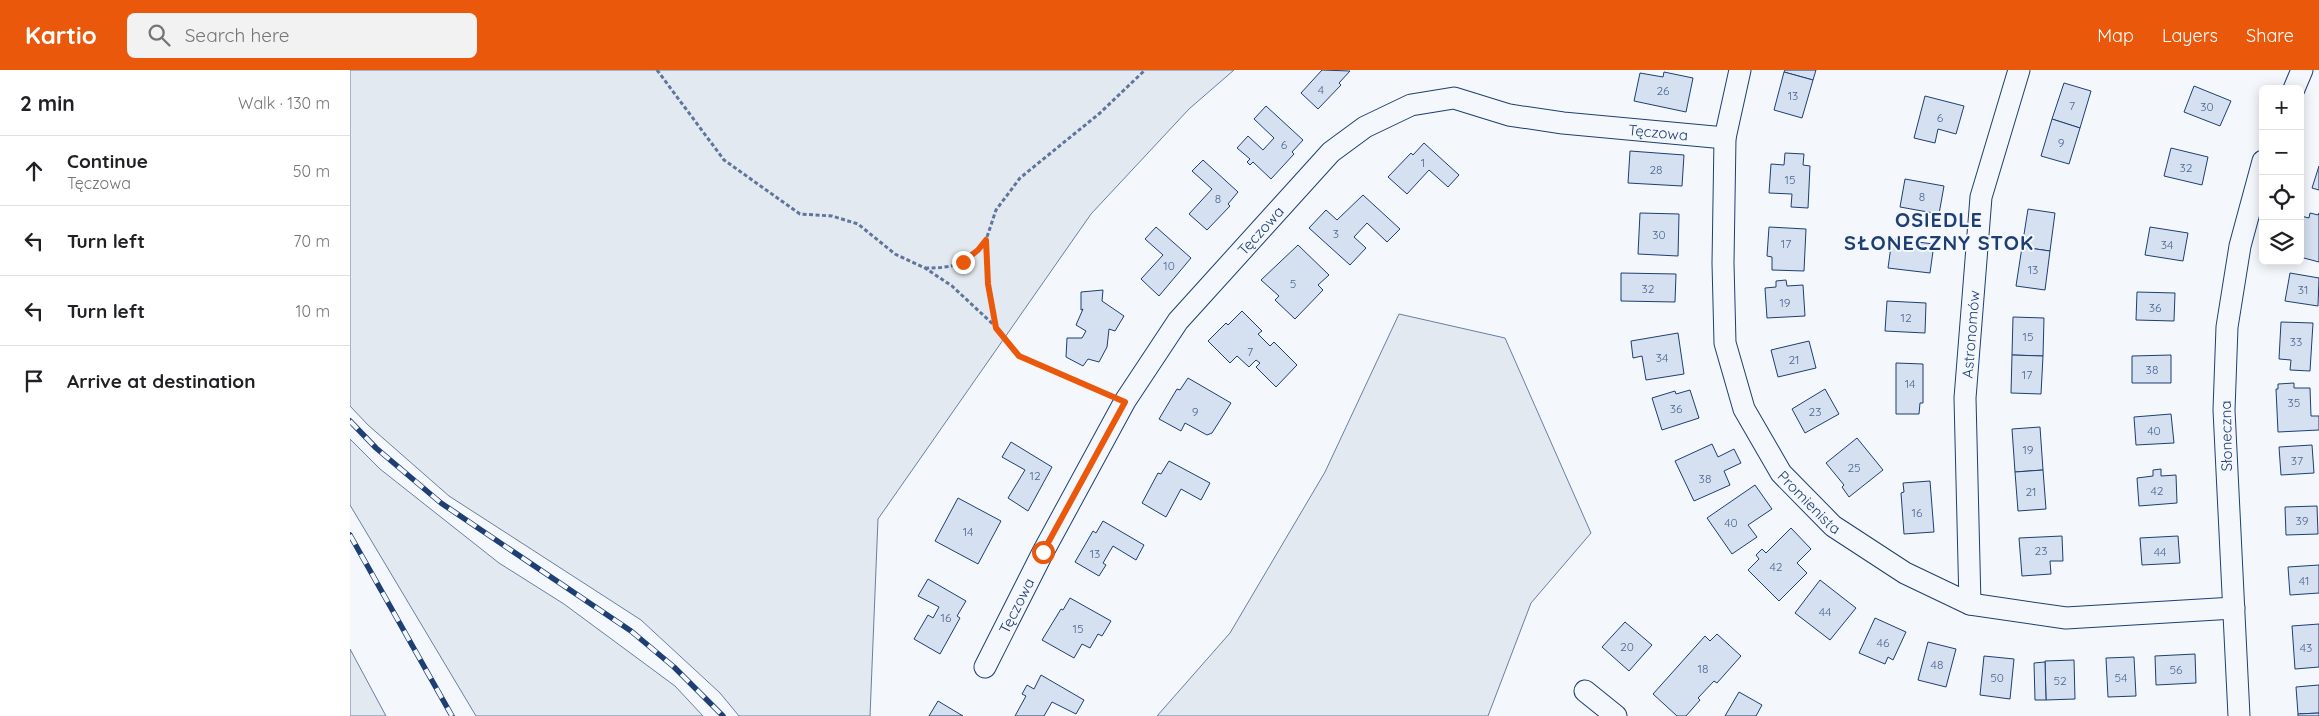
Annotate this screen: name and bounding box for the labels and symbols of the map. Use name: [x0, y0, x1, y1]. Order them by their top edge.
house number: 4: [1318, 82, 1324, 97]
house number: 26: [1656, 83, 1670, 98]
house number: 13: [1788, 88, 1798, 103]
house number: 7: [2069, 98, 2075, 113]
house number: 30: [2200, 99, 2214, 114]
house number: 6: [1937, 110, 1944, 125]
street label: Tęczowa: [1627, 120, 1689, 144]
house number: 9: [2058, 135, 2065, 150]
house number: 6: [1281, 137, 1288, 152]
house number: 1: [1421, 155, 1425, 170]
house number: 32: [2180, 160, 2193, 175]
house number: 28: [1649, 162, 1663, 177]
house number: 15: [1785, 172, 1795, 187]
house number: 8: [1919, 189, 1925, 204]
house number: 8: [1215, 191, 1221, 206]
street label: Tęczowa: [1233, 202, 1287, 259]
district label: OSIEDLE SŁONECZNY STOK: [1844, 207, 2034, 255]
house number: 3: [1333, 226, 1339, 241]
house number: 30: [1652, 227, 1666, 242]
house number: 17: [1781, 236, 1791, 251]
house number: 34: [2161, 237, 2173, 252]
route end: [952, 251, 975, 274]
house number: 10: [1163, 258, 1175, 273]
house number: 13: [2028, 262, 2038, 277]
house number: 5: [1290, 276, 1296, 291]
house number: 32: [1642, 281, 1655, 296]
house number: 31: [2298, 282, 2308, 297]
street label: Astronomów: [1957, 290, 1983, 379]
house number: 19: [1779, 295, 1791, 310]
house number: 36: [2149, 300, 2162, 315]
house number: 12: [1900, 310, 1912, 325]
house number: 15: [2023, 329, 2033, 344]
house number: 33: [2290, 334, 2302, 349]
house number: 7: [1247, 344, 1253, 359]
house number: 34: [1656, 350, 1668, 365]
house number: 21: [1788, 352, 1800, 367]
house number: 38: [2146, 362, 2158, 377]
house number: 17: [2022, 367, 2032, 382]
house number: 14: [1905, 376, 1915, 391]
house number: 35: [2288, 395, 2300, 410]
street label: Słoneczna: [2216, 400, 2236, 472]
house number: 36: [1670, 401, 1683, 416]
house number: 9: [1192, 404, 1199, 419]
house number: 23: [1809, 404, 1821, 419]
house number: 40: [2147, 423, 2161, 438]
house number: 19: [2022, 442, 2034, 457]
house number: 37: [2291, 453, 2303, 468]
house number: 25: [1847, 460, 1861, 475]
street label: Promienista: [1774, 466, 1844, 538]
house number: 12: [1029, 468, 1041, 483]
house number: 38: [1699, 471, 1711, 486]
house number: 42: [2151, 483, 2164, 498]
house number: 21: [2025, 484, 2037, 499]
house number: 16: [1912, 505, 1923, 520]
house number: 39: [2296, 513, 2309, 528]
house number: 40: [1724, 515, 1738, 530]
house number: 14: [963, 524, 973, 539]
route start: [1032, 541, 1055, 564]
house number: 23: [2035, 543, 2047, 558]
house number: 44: [2154, 544, 2166, 559]
house number: 13: [1090, 546, 1100, 561]
house number: 42: [1770, 559, 1783, 574]
house number: 41: [2299, 573, 2309, 588]
street label: Tęczowa: [994, 574, 1038, 636]
house number: 44: [1819, 604, 1831, 619]
house number: 16: [941, 610, 952, 625]
house number: 15: [1073, 621, 1083, 636]
house number: 46: [1877, 635, 1890, 650]
house number: 20: [1620, 639, 1634, 654]
house number: 43: [2300, 640, 2312, 655]
house number: 48: [1931, 657, 1943, 672]
house number: 18: [1698, 661, 1708, 676]
house number: 56: [2170, 662, 2183, 677]
house number: 50: [1990, 670, 2004, 685]
house number: 54: [2115, 670, 2127, 685]
house number: 52: [2053, 673, 2067, 688]

